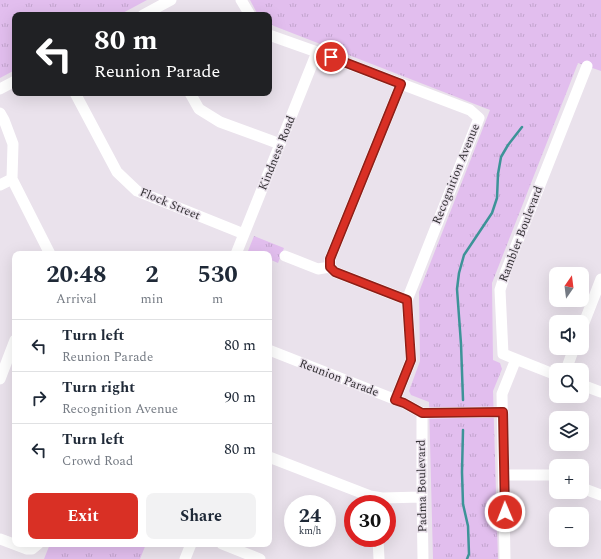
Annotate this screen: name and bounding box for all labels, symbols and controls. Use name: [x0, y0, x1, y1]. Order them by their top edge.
text: 80 m: [94, 19, 158, 62]
icon: left: [28, 28, 80, 80]
pin: [314, 40, 348, 74]
icon: arrive: [320, 46, 342, 68]
text: Reunion Parade: [94, 58, 220, 85]
street label: Kindness Road: [253, 113, 301, 193]
street label: Recognition Avenue: [427, 121, 485, 227]
street label: Flock Street: [137, 183, 203, 225]
street label: Rambler Boulevard: [494, 183, 548, 285]
text: 20:48: [46, 257, 106, 293]
text: 2: [145, 257, 159, 293]
text: 530: [197, 257, 238, 293]
north arrow: [549, 267, 589, 307]
map controls: [549, 267, 589, 547]
text: Arrival: [56, 289, 97, 309]
text: min: [141, 289, 163, 309]
text: m: [212, 289, 223, 309]
button: sound: [549, 315, 589, 355]
text: Turn left: [62, 324, 124, 347]
text: 80 m: [224, 334, 256, 357]
icon: left: [28, 335, 50, 357]
text: Reunion Parade: [62, 347, 153, 367]
street label: Reunion Parade: [296, 354, 382, 402]
button: search: [549, 363, 589, 403]
text: Turn right: [62, 376, 135, 399]
text: 90 m: [224, 386, 256, 409]
icon: right: [28, 387, 50, 409]
text: Recognition Avenue: [62, 399, 178, 419]
button: layers: [549, 411, 589, 451]
text: Turn left: [62, 428, 124, 451]
text: 80 m: [224, 438, 256, 461]
icon: left: [28, 439, 50, 461]
street label: Padma Boulevard: [412, 439, 432, 533]
text: Crowd Road: [62, 451, 133, 471]
button: +: [549, 459, 589, 499]
position arrow: [484, 491, 526, 533]
button: Exit: [28, 493, 138, 539]
button: Share: [146, 493, 256, 539]
speed limit sign: 30: [344, 495, 396, 547]
text: 24: [299, 501, 321, 531]
button: −: [549, 507, 589, 547]
text: km/h: [299, 523, 321, 539]

